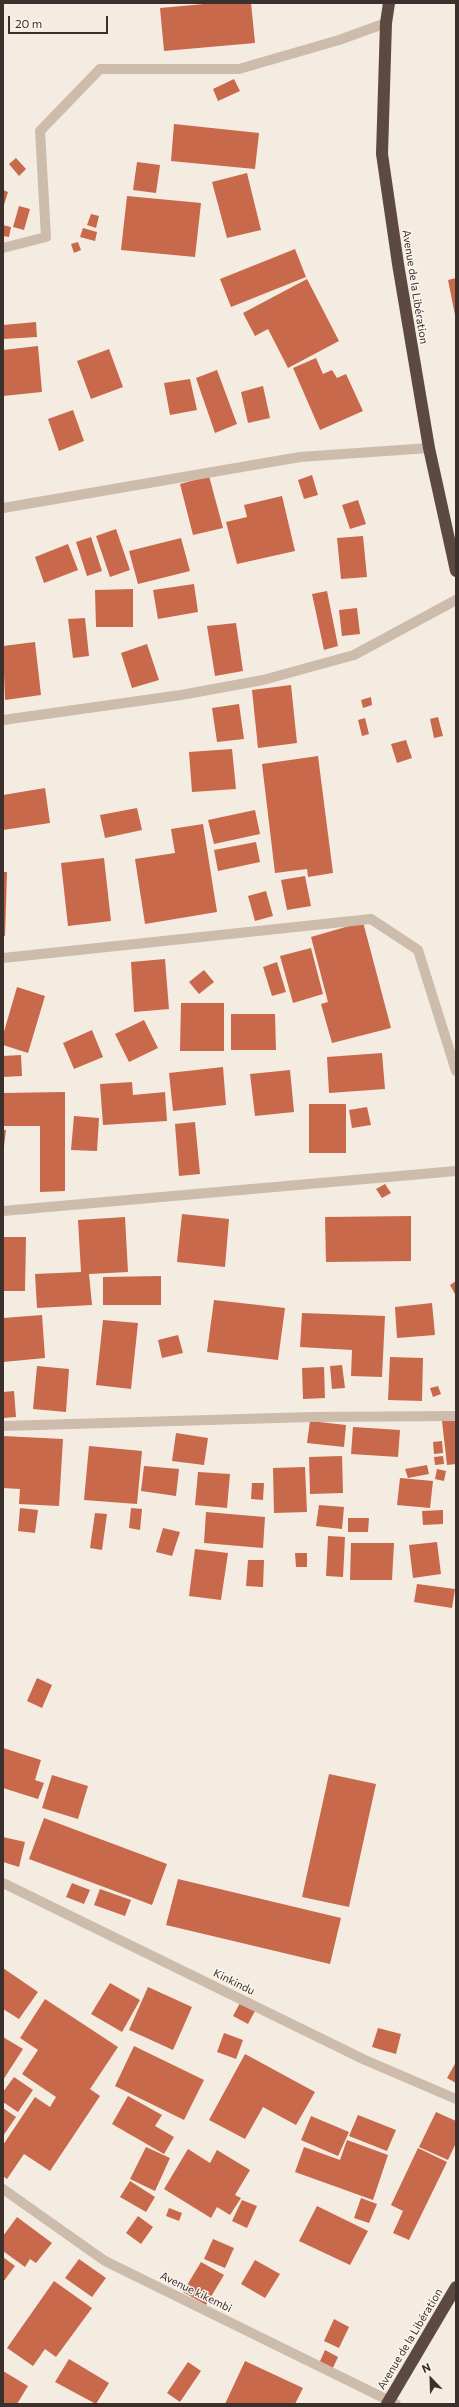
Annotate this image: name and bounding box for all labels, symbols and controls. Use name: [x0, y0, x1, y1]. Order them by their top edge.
scale bar: [10, 8, 110, 34]
text: 20 m: [15, 16, 42, 30]
street label: Avenue de la Libération: [399, 229, 431, 345]
street label: Kinkindu: [211, 1966, 257, 1998]
street label: Avenue kikembi: [158, 2269, 234, 2315]
street label: Avenue de la Libération: [375, 2286, 445, 2392]
north arrow: [411, 2359, 451, 2399]
text: N: [420, 2360, 432, 2375]

